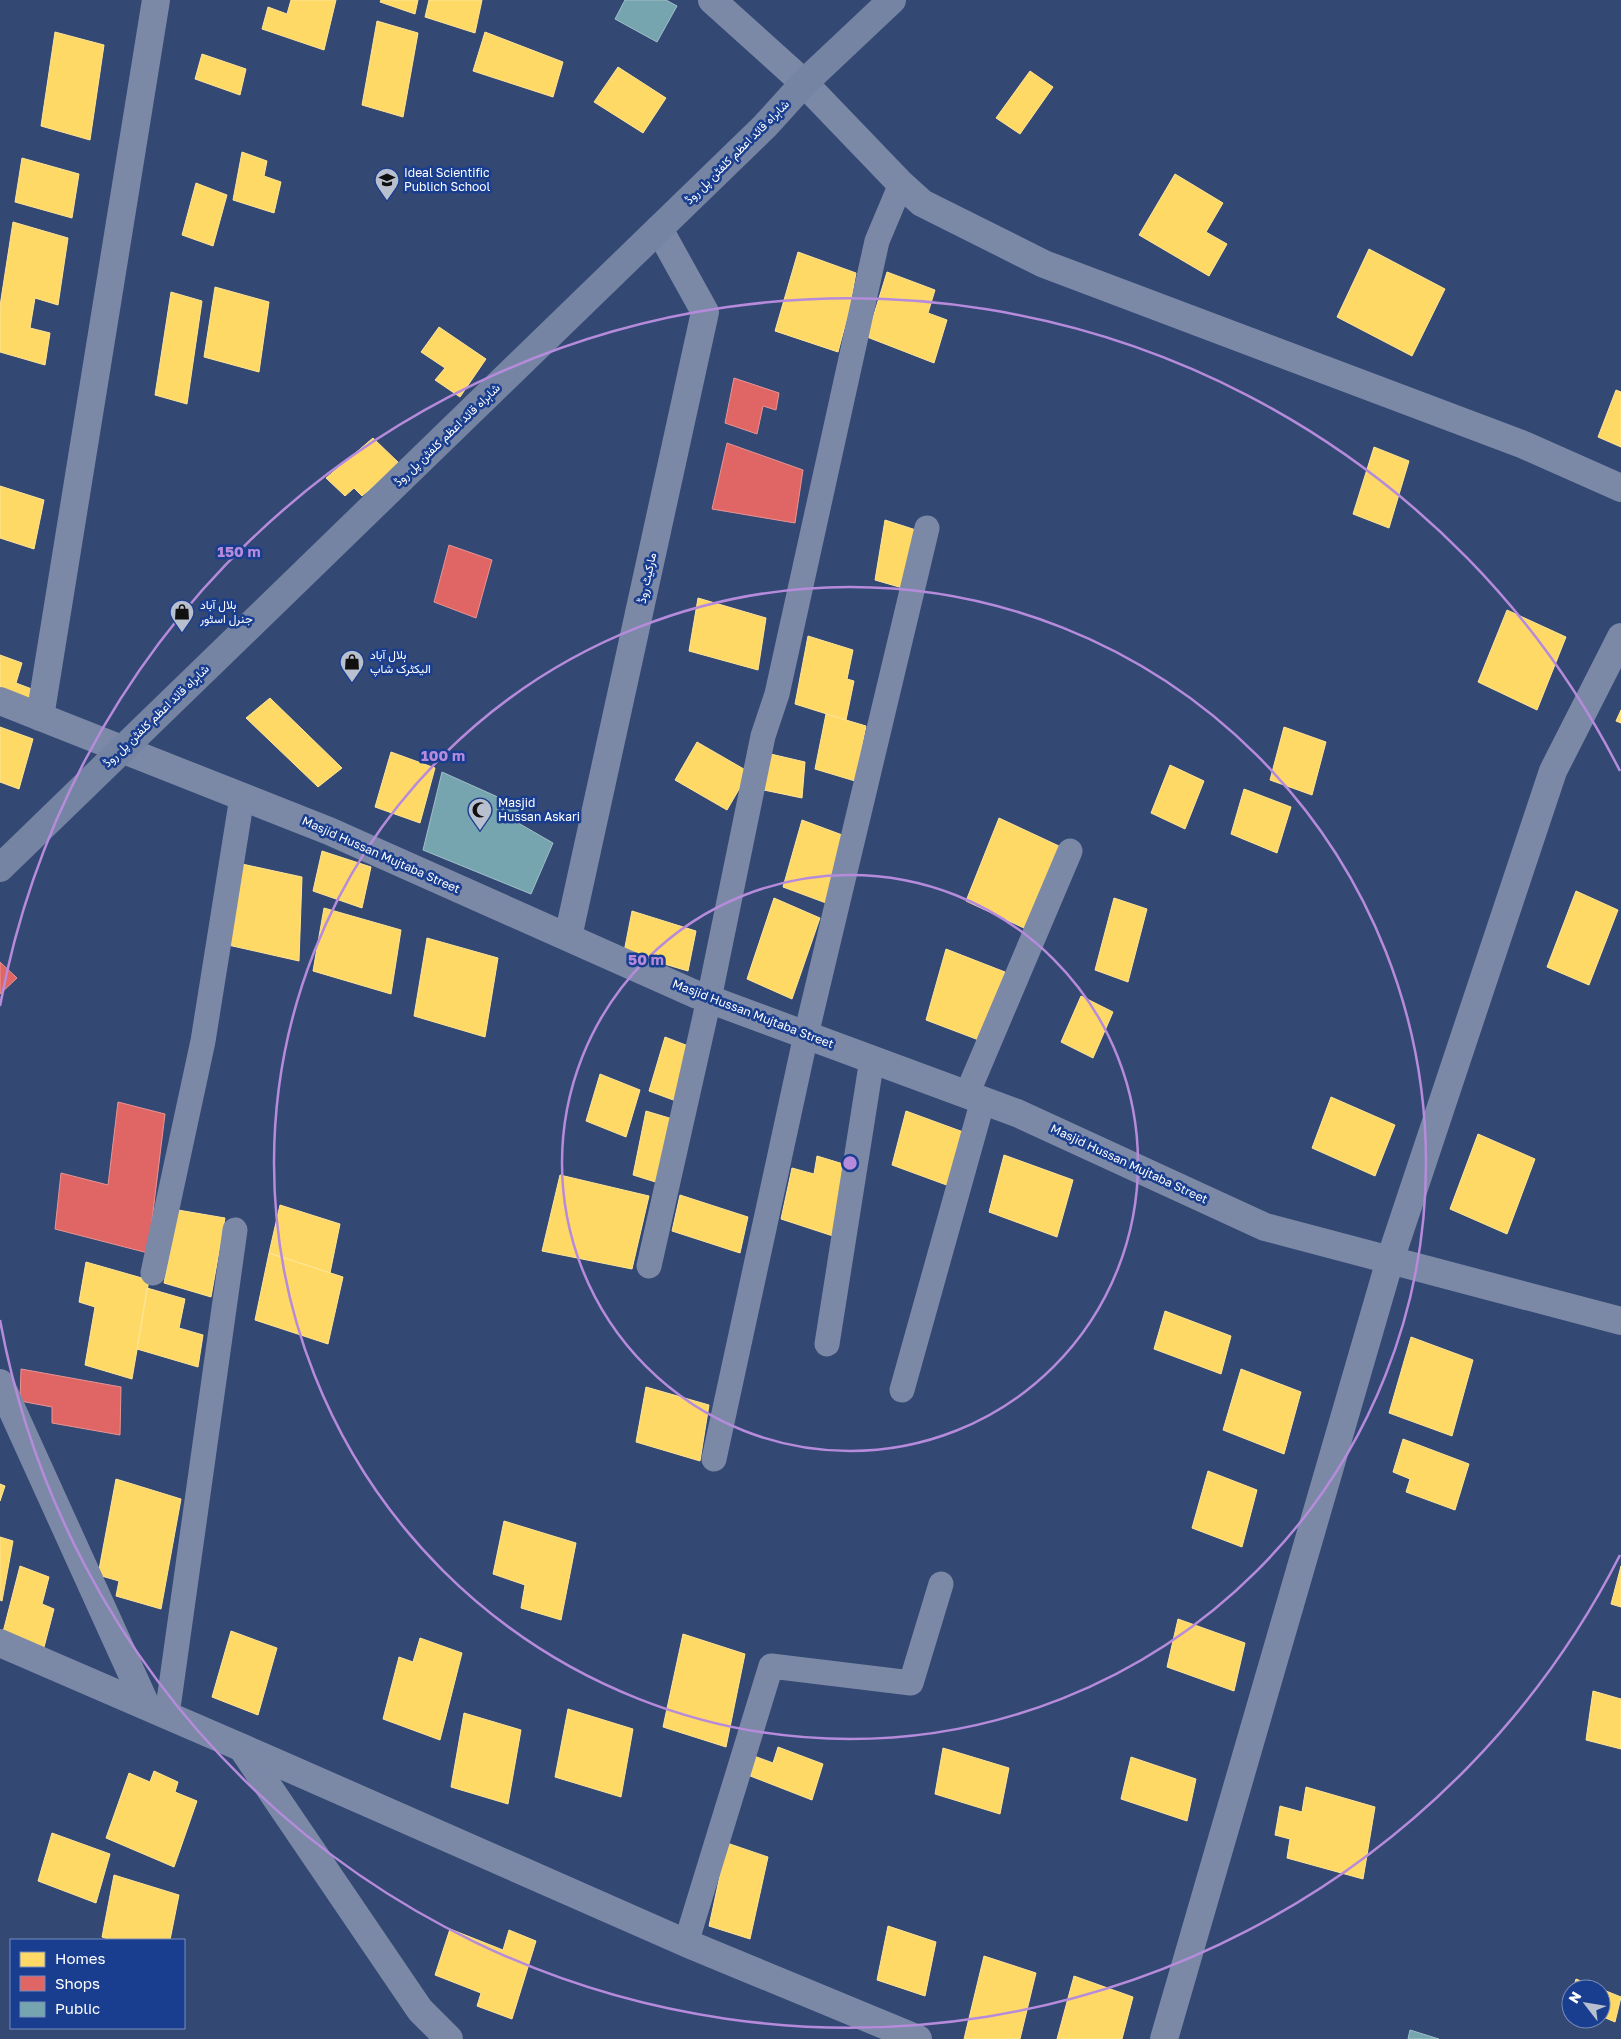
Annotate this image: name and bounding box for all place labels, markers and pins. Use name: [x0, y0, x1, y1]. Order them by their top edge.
place label: Ideal Scientific Publich School: [404, 165, 490, 194]
school or university icon: Ideal Scientific Publich School: [374, 167, 400, 201]
place label: ہلال آباد جنرل اسٹور: [199, 597, 253, 627]
shop icon: ہلال آباد جنرل اسٹور: [169, 599, 195, 633]
place label: ہلال آباد الیکٹرک شاپ: [370, 647, 431, 677]
shop icon: ہلال آباد الیکٹرک شاپ: [339, 649, 365, 683]
place label: Masjid Hussan Askari: [498, 795, 580, 824]
mosque icon: Masjid Hussan Askari: [467, 797, 493, 831]
centre of rings: [841, 1154, 859, 1172]

